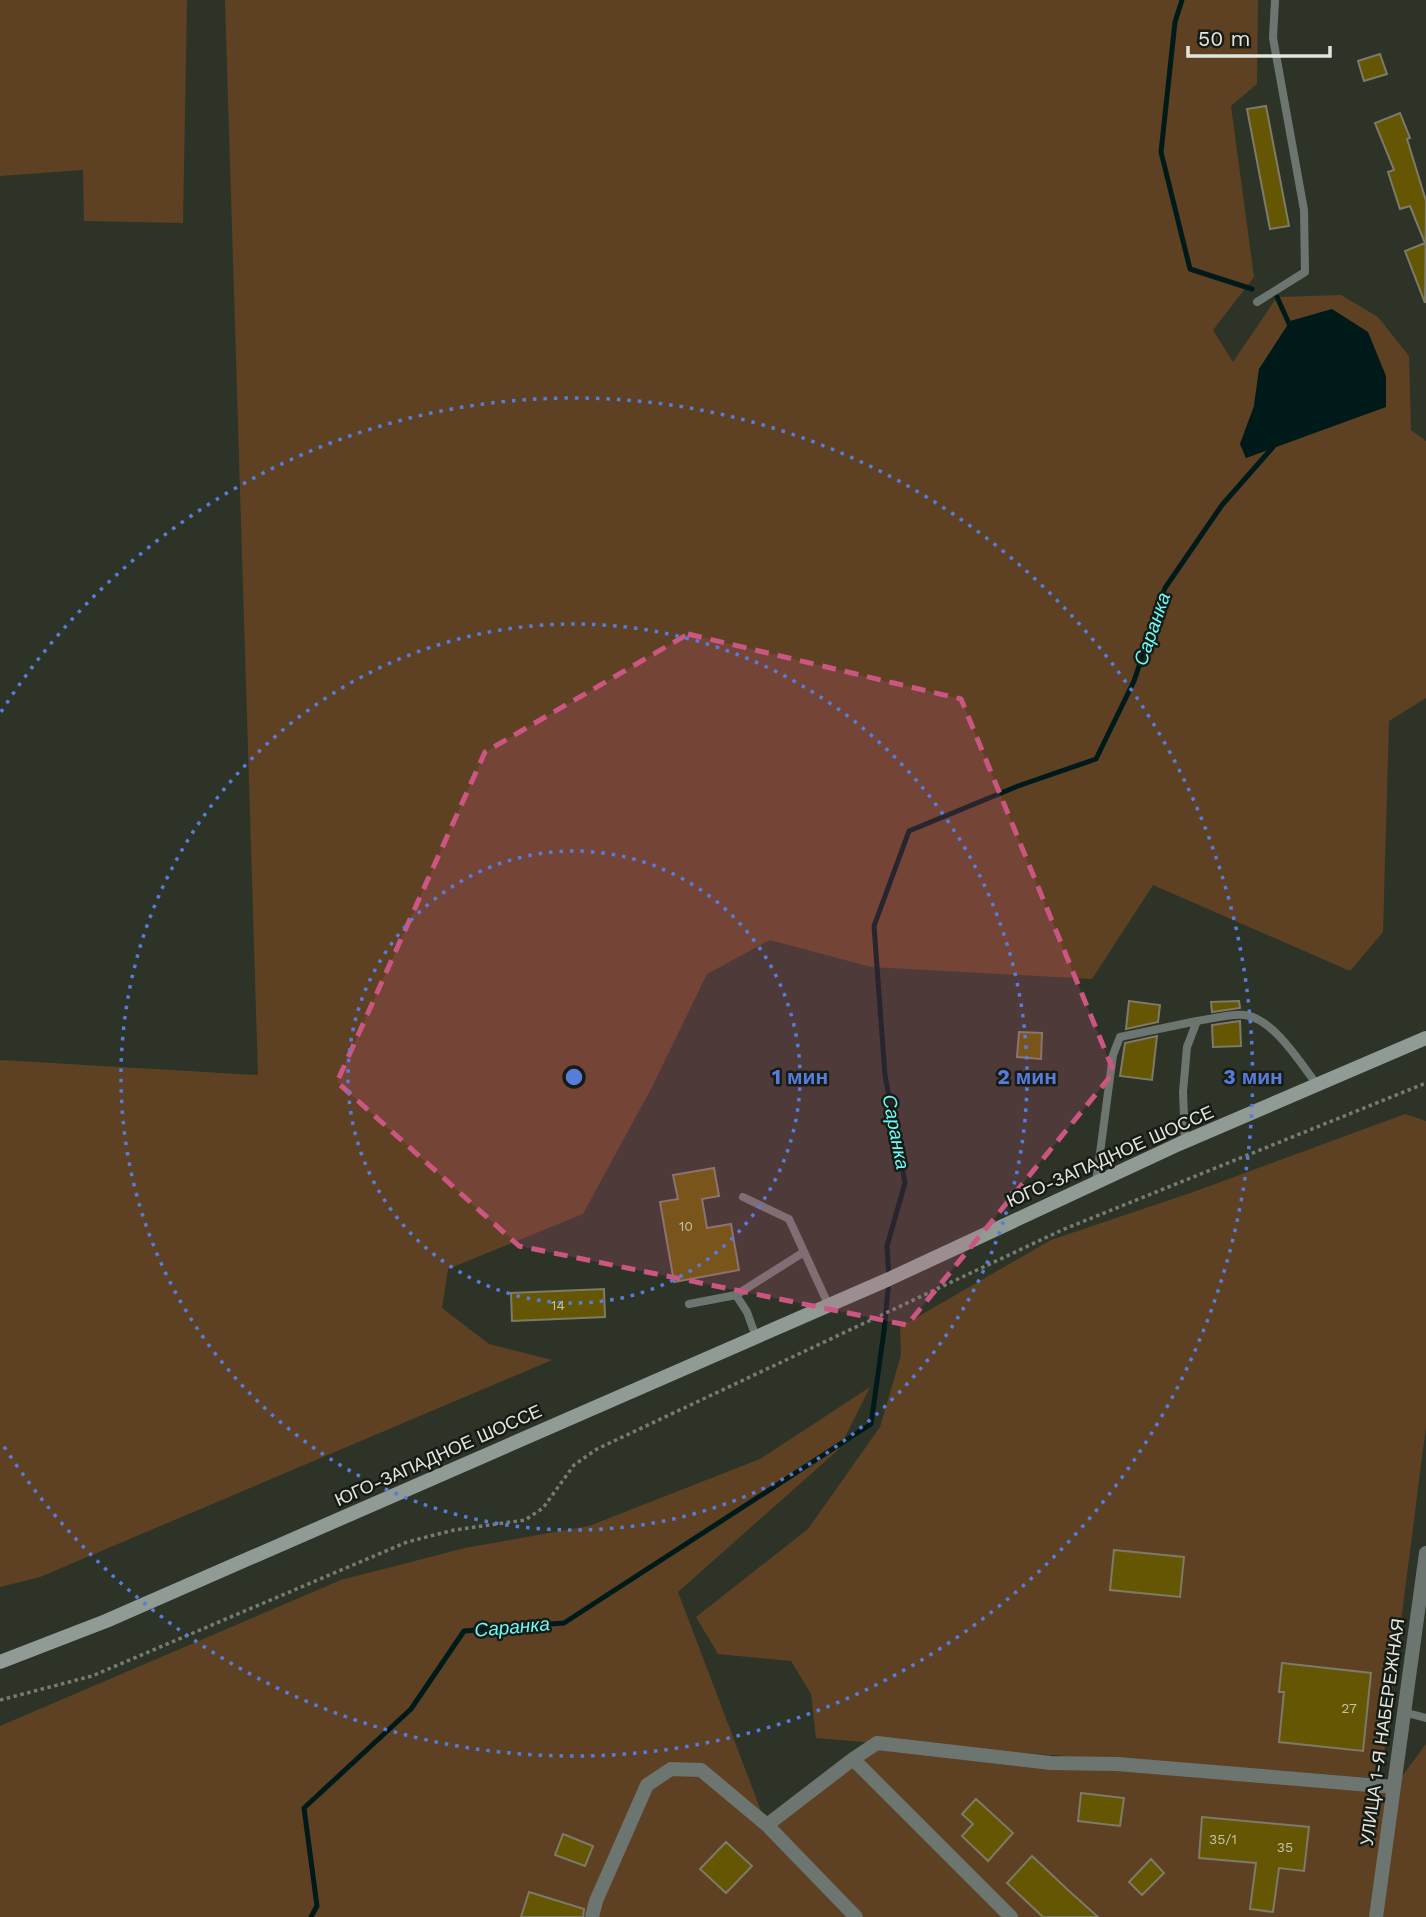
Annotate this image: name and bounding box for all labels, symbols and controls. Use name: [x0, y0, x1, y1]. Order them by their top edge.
scale bar: [1188, 14, 1330, 58]
text: 50 m: [1198, 26, 1250, 51]
water label: Саранка: [1129, 589, 1175, 669]
text: 1 мин: [772, 1064, 828, 1089]
text: 2 мин: [997, 1064, 1057, 1089]
text: 3 мин: [1223, 1064, 1283, 1089]
centre of rings: [562, 1065, 586, 1089]
water label: Саранка: [877, 1093, 915, 1171]
street label: ЮГО-ЗАПАДНОЕ ШОССЕ: [1003, 1101, 1217, 1211]
house number: 10: [679, 1218, 693, 1234]
house number: 14: [551, 1297, 565, 1313]
street label: ЮГО-ЗАПАДНОЕ ШОССЕ: [331, 1400, 545, 1510]
water label: Саранка: [473, 1612, 551, 1642]
street label: УЛИЦА 1-Я НАБЕРЕЖНАЯ: [1356, 1617, 1408, 1847]
house number: 27: [1341, 1700, 1357, 1716]
house number: 35/1: [1209, 1831, 1237, 1847]
house number: 35: [1277, 1839, 1293, 1855]

